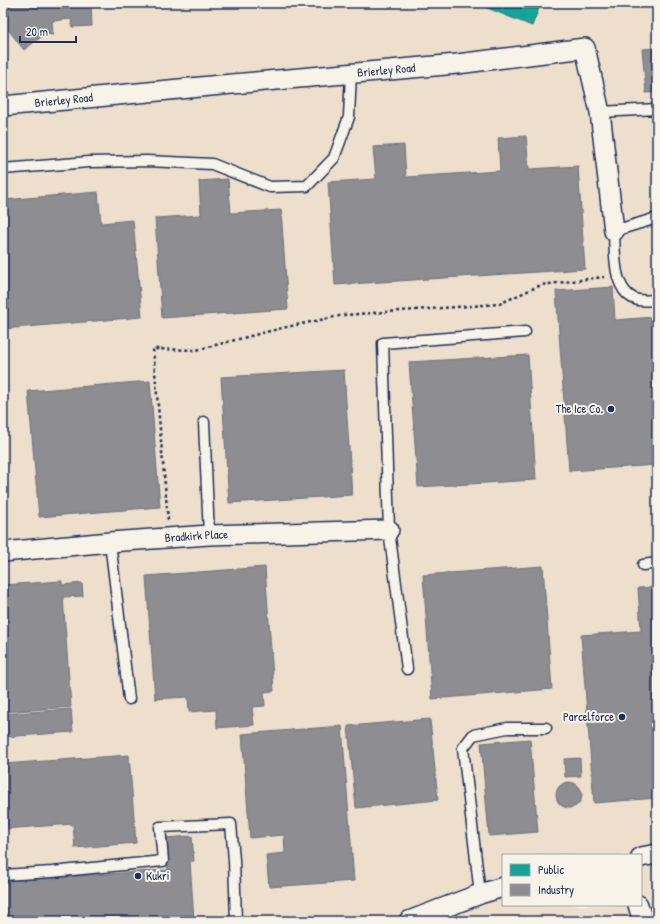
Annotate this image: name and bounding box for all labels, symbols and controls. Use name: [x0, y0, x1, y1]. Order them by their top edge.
scale bar: [20, 18, 76, 44]
text: 20 m: [26, 23, 48, 40]
street label: Brierley Road: [356, 59, 416, 81]
street label: Brierley Road: [34, 88, 94, 111]
place label: The Ice Co.: [556, 400, 603, 417]
marker: The Ice Co.: [606, 404, 616, 414]
street label: Bradkirk Place: [164, 525, 228, 546]
place label: Parcelforce: [563, 708, 614, 725]
marker: Parcelforce: [617, 712, 627, 722]
legend: [502, 854, 642, 906]
text: Public: [538, 861, 564, 878]
place label: Kukri: [146, 867, 169, 884]
marker: Kukri: [133, 871, 143, 881]
text: Industry: [538, 881, 574, 898]

